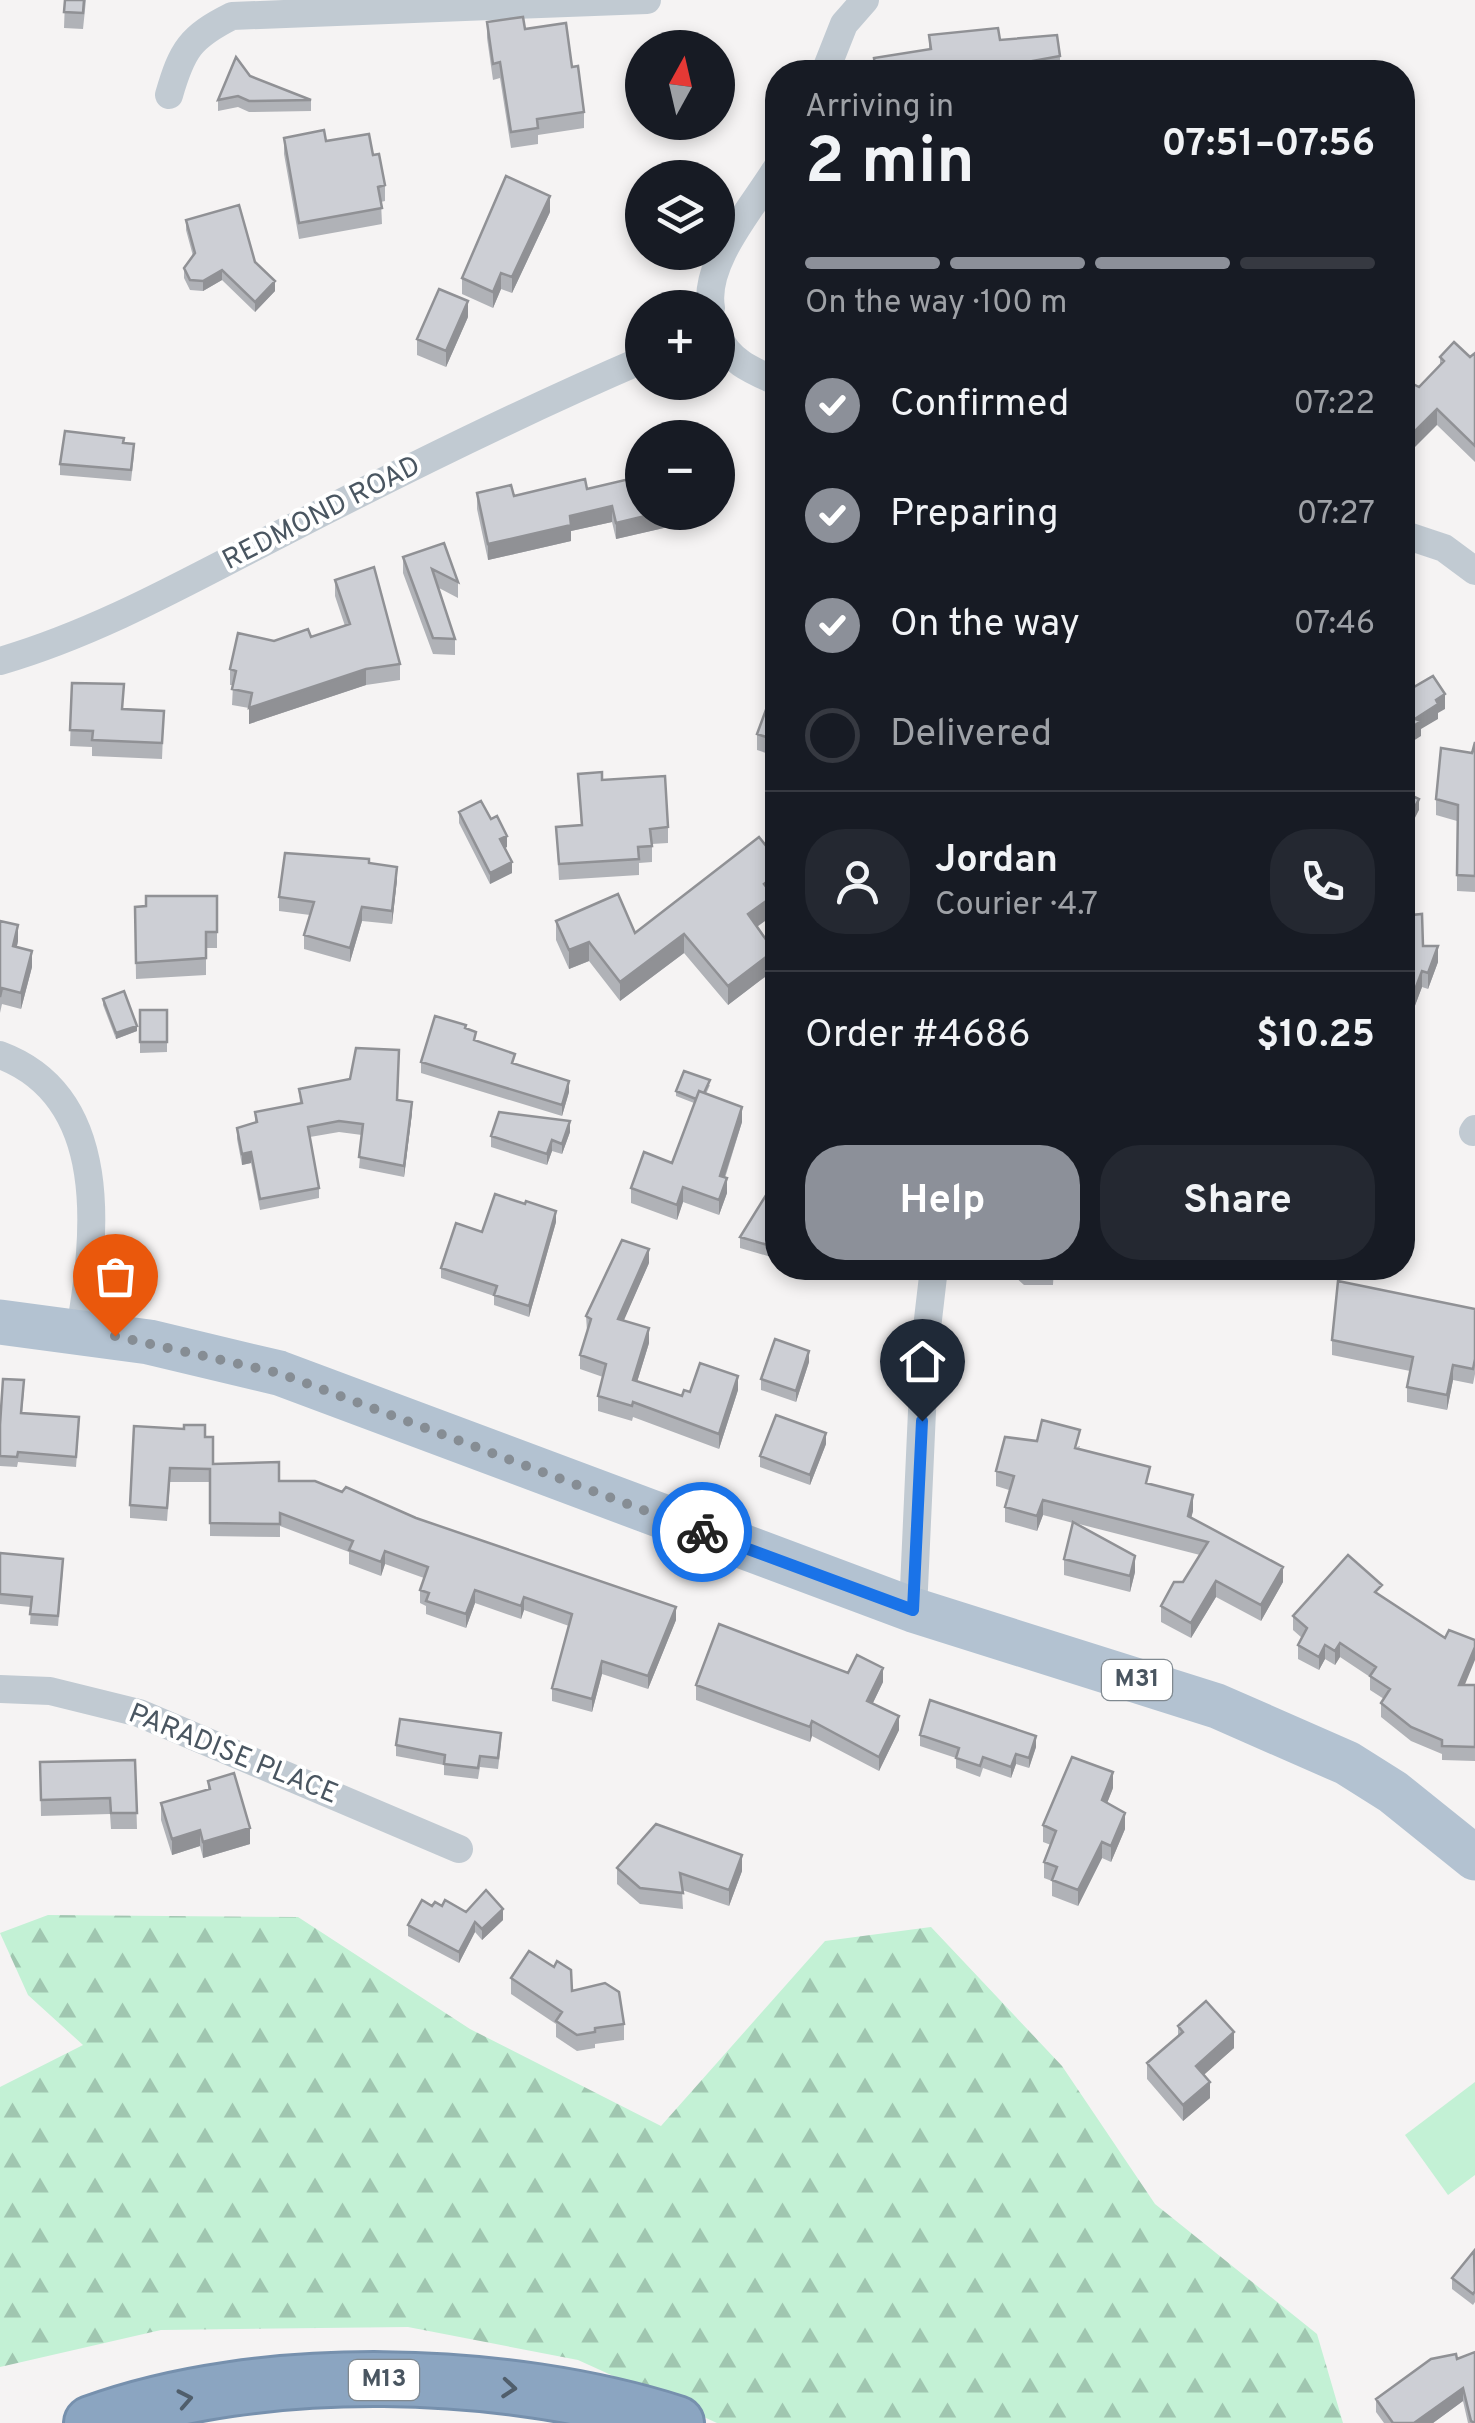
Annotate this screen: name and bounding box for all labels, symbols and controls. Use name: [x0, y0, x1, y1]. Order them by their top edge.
north arrow: [625, 30, 735, 140]
map controls: [625, 30, 735, 530]
text: Arriving in: [805, 88, 954, 128]
text: 07:51–07:56: [1161, 121, 1375, 170]
text: 2 min: [805, 124, 975, 206]
button: layers: [625, 160, 735, 270]
text: On the way · 100 m: [805, 284, 1067, 324]
button: +: [625, 290, 735, 400]
icon: check: [805, 378, 860, 433]
text: Confirmed: [890, 381, 1069, 430]
text: 07:22: [1294, 385, 1375, 425]
button: −: [625, 420, 735, 530]
street label: REDMOND ROAD: [217, 449, 427, 579]
icon: check: [805, 488, 860, 543]
text: Preparing: [890, 491, 1059, 540]
text: 07:27: [1297, 495, 1375, 535]
icon: check: [805, 598, 860, 653]
text: On the way: [890, 601, 1080, 650]
text: 07:46: [1294, 605, 1375, 645]
text: Delivered: [890, 711, 1052, 760]
button: person: [805, 829, 910, 934]
button: phone: [1270, 829, 1375, 934]
text: Jordan: [935, 837, 1058, 886]
text: Courier · 4.7: [935, 886, 1098, 926]
text: Order #4686: [805, 1012, 1031, 1061]
text: $10.25: [1256, 1012, 1375, 1061]
button: Help: [805, 1145, 1080, 1260]
button: Share: [1100, 1145, 1375, 1260]
pin: [73, 1234, 158, 1337]
icon: bag: [88, 1249, 143, 1304]
pin: [880, 1319, 965, 1422]
icon: home: [895, 1334, 950, 1389]
courier: [652, 1482, 752, 1582]
icon: bike: [675, 1505, 730, 1560]
road number: M31: [1102, 1660, 1172, 1700]
street label: PARADISE PLACE: [123, 1697, 343, 1813]
road number: M13: [349, 2360, 419, 2400]
one-way arrow: [501, 2376, 517, 2398]
one-way arrow: [177, 2389, 193, 2410]

